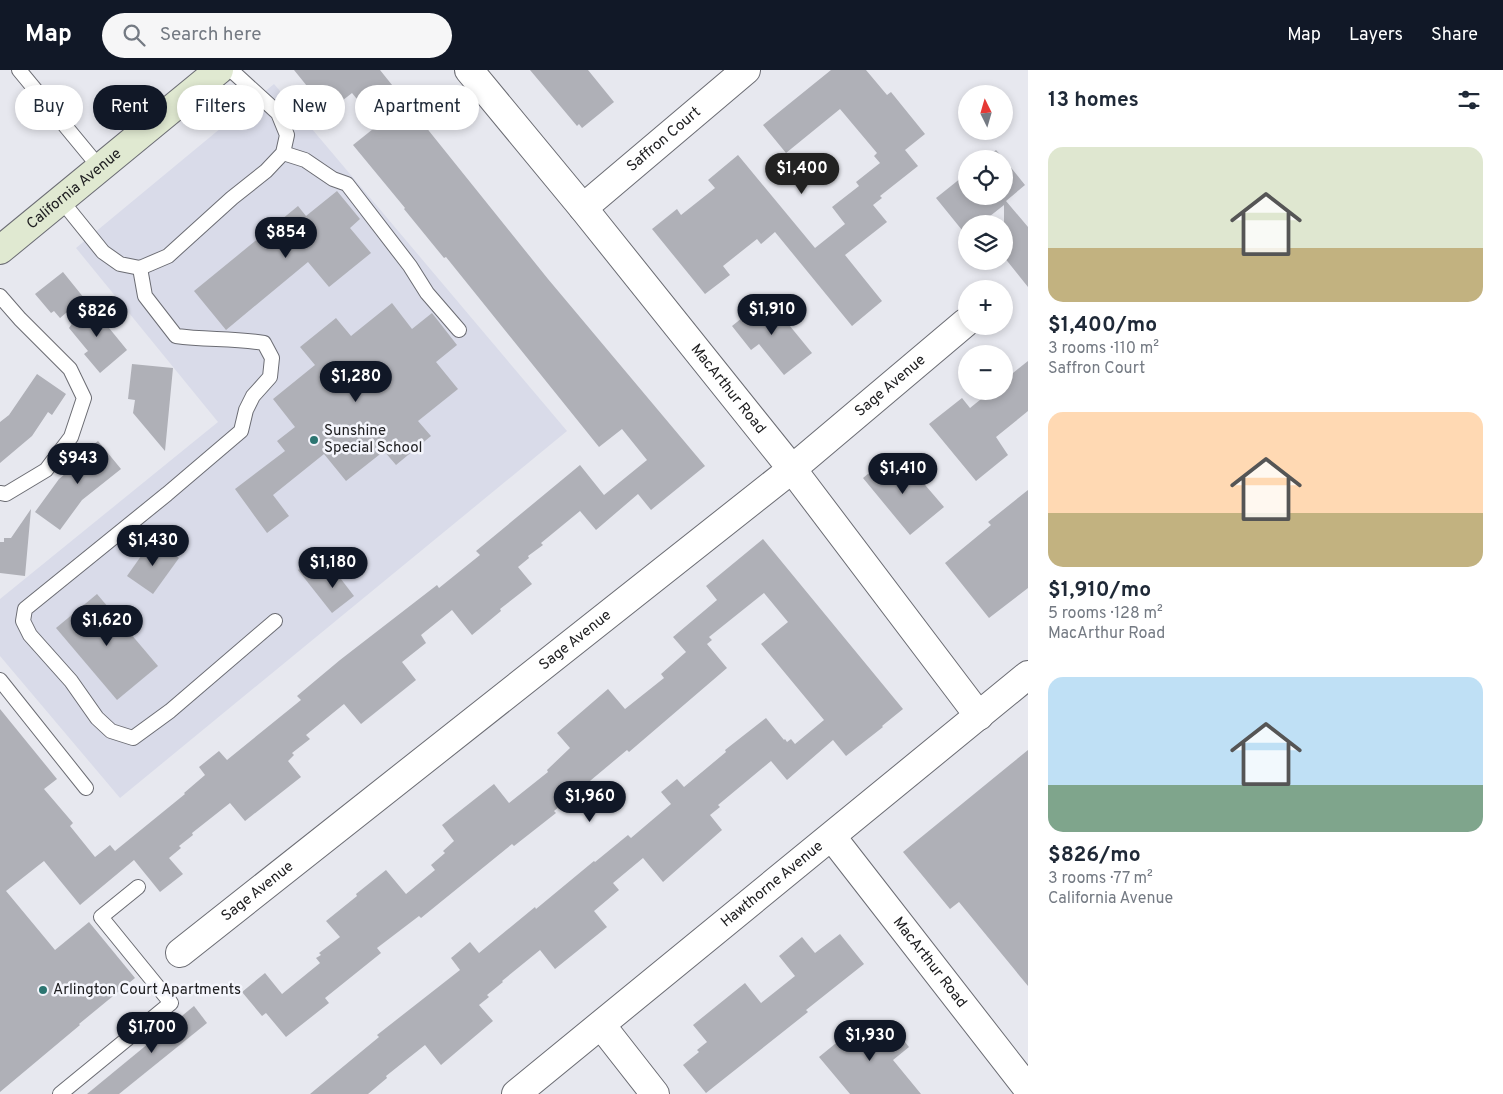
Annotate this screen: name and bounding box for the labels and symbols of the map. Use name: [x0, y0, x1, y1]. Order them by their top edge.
north arrow: [958, 85, 1012, 140]
street label: Saffron Court: [623, 103, 705, 176]
street label: California Avenue: [23, 144, 126, 234]
pin: $1,400: [761, 152, 843, 195]
pin: $854: [256, 216, 316, 259]
pin: $1,910: [731, 294, 813, 336]
pin: $826: [67, 296, 127, 338]
street label: MacArthur Road: [686, 340, 770, 438]
street label: Sage Avenue: [851, 351, 930, 421]
pin: $1,280: [315, 360, 397, 403]
place label: Sunshine Special School: [324, 422, 423, 458]
marker: Sunshine Special School: [308, 434, 320, 446]
pin: $943: [48, 442, 108, 485]
pin: $1,410: [862, 452, 944, 495]
pin: $1,430: [112, 524, 194, 567]
pin: $1,180: [292, 546, 374, 589]
pin: $1,620: [66, 604, 148, 647]
street label: Sage Avenue: [535, 606, 615, 675]
pin: $1,960: [549, 780, 631, 823]
street label: Hawthorne Avenue: [717, 837, 827, 932]
street label: Sage Avenue: [218, 857, 298, 926]
street label: MacArthur Road: [888, 913, 971, 1012]
place label: Arlington Court Apartments: [53, 981, 241, 1000]
marker: Arlington Court Apartments: [37, 984, 49, 996]
pin: $1,700: [111, 1012, 193, 1054]
pin: $1,930: [829, 1020, 911, 1062]

